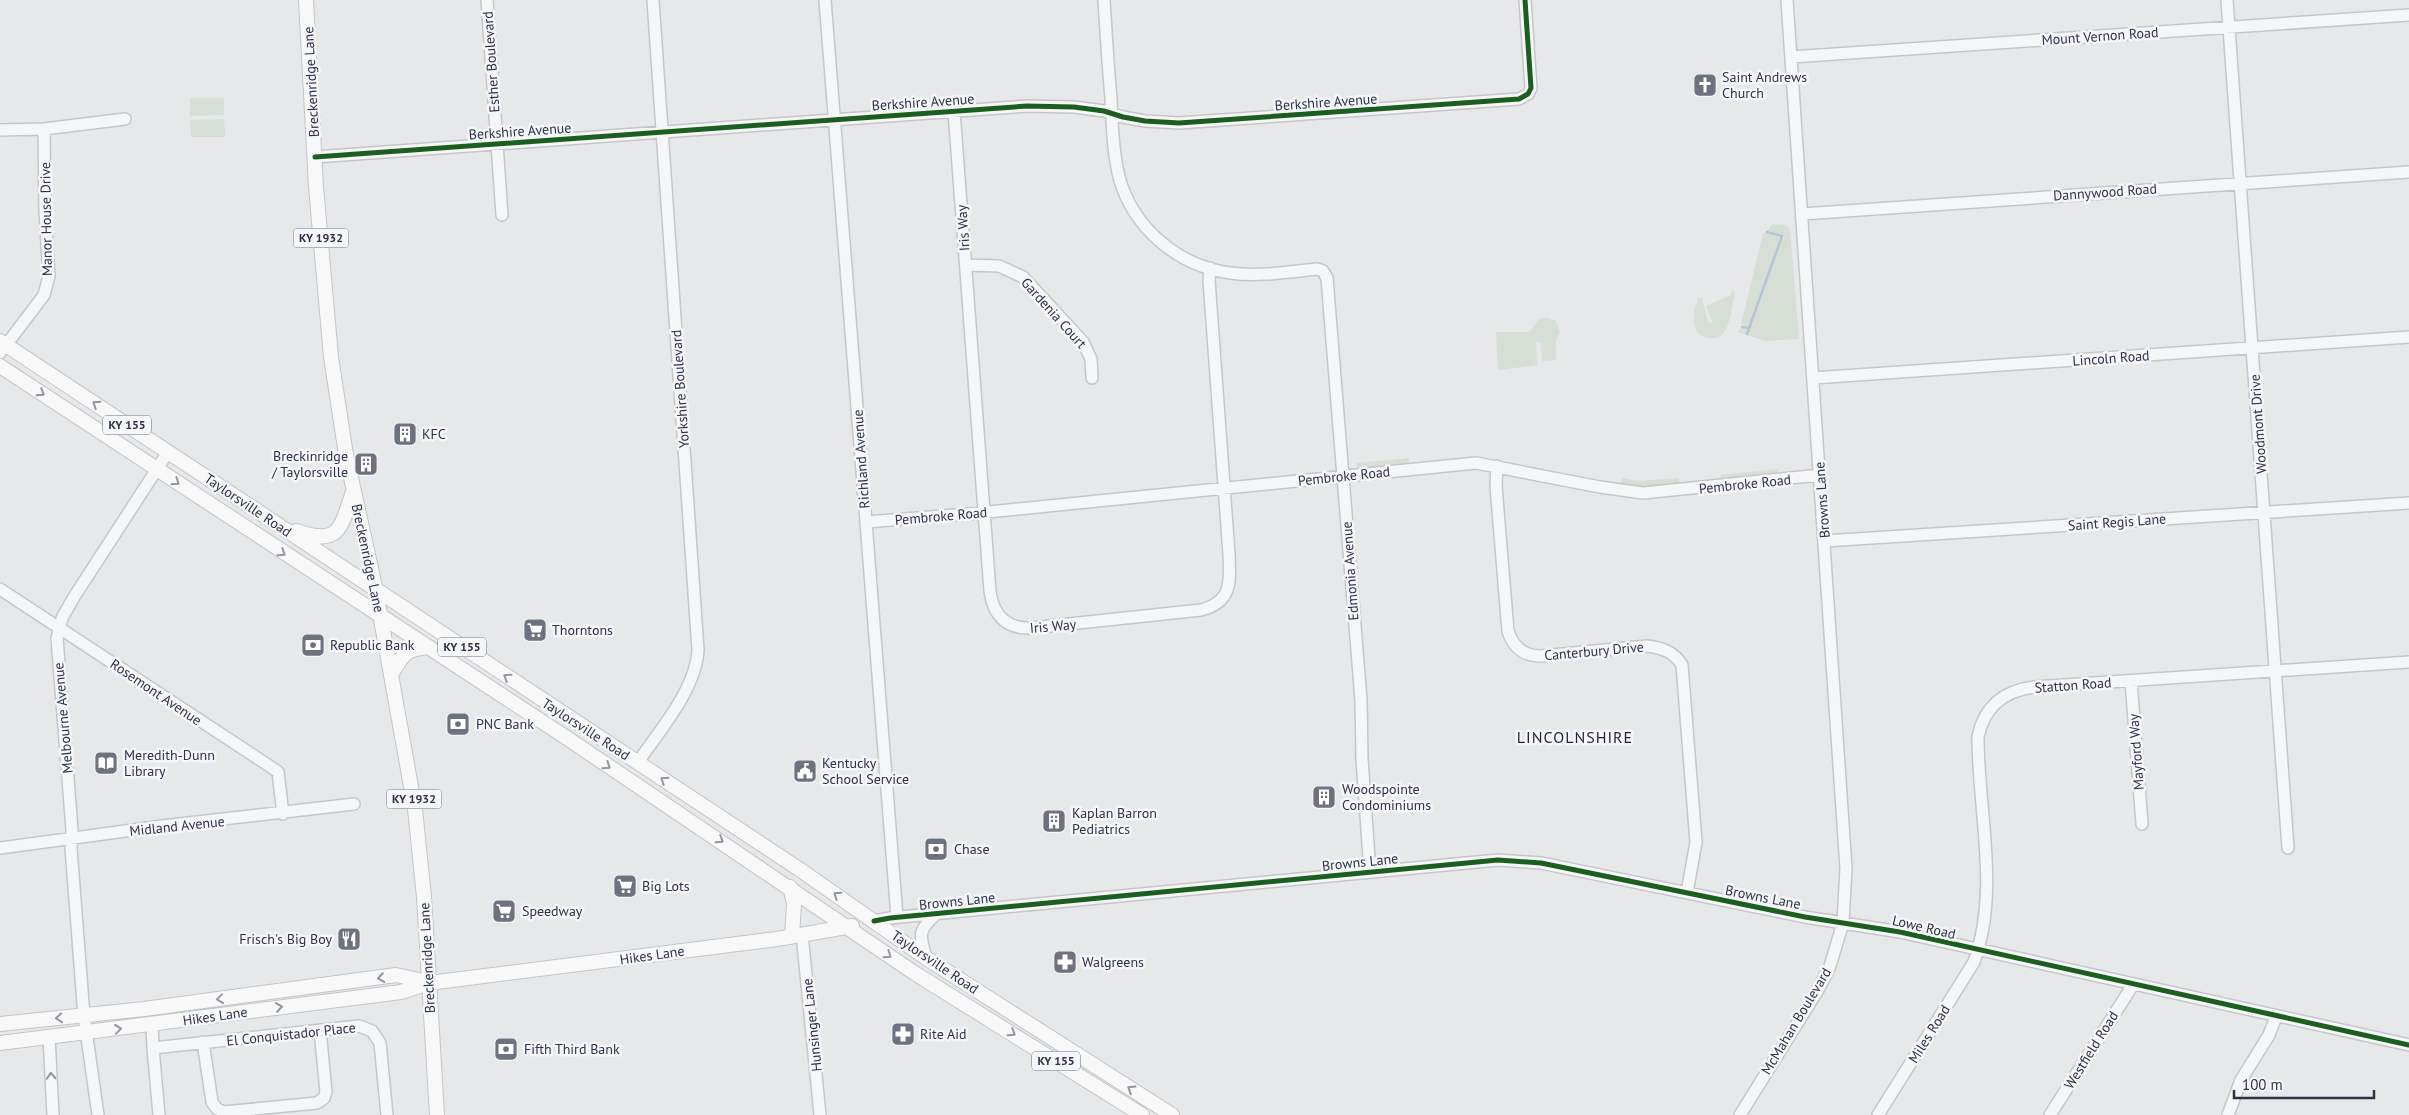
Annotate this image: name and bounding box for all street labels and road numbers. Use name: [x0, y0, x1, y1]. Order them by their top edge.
street label: Esther Boulevard: [478, 11, 504, 113]
street label: Mount Vernon Road: [2041, 23, 2159, 49]
street label: Breckenridge Lane: [299, 26, 323, 138]
street label: Berkshire Avenue: [871, 89, 975, 115]
street label: Berkshire Avenue: [1274, 89, 1378, 115]
street label: Berkshire Avenue: [468, 118, 572, 144]
street label: Manor House Drive: [36, 162, 56, 276]
street label: Dannywood Road: [2052, 179, 2158, 205]
street label: Iris Way: [952, 204, 974, 252]
road number: KY 1932: [294, 228, 348, 248]
street label: Gardenia Court: [1017, 274, 1091, 352]
street label: Yorkshire Boulevard: [667, 329, 693, 449]
street label: Lincoln Road: [2072, 346, 2150, 370]
street label: Woodmont Drive: [2246, 374, 2270, 474]
street label: Richland Avenue: [849, 409, 873, 509]
road number: KY 155: [103, 416, 151, 434]
street label: Browns Lane: [1810, 461, 1834, 539]
street label: Pembroke Road: [1297, 462, 1391, 490]
street label: Taylorsville Road: [201, 469, 295, 541]
street label: Pembroke Road: [1698, 470, 1792, 498]
street label: Breckenridge Lane: [348, 502, 388, 614]
street label: Pembroke Road: [894, 503, 988, 529]
street label: Saint Regis Lane: [2067, 510, 2167, 534]
street label: Edmonia Avenue: [1338, 521, 1362, 621]
street label: Iris Way: [1029, 615, 1077, 637]
road number: KY 155: [438, 638, 486, 656]
street label: Canterbury Drive: [1543, 638, 1645, 664]
street label: Rosemont Avenue: [107, 655, 205, 729]
street label: Melbourne Avenue: [49, 662, 77, 774]
street label: Statton Road: [2034, 673, 2112, 697]
street label: Taylorsville Road: [539, 694, 633, 764]
street label: Mayford Way: [2124, 713, 2148, 791]
road number: KY 1932: [386, 790, 442, 809]
street label: Midland Avenue: [129, 812, 225, 840]
street label: Browns Lane: [1321, 849, 1399, 875]
street label: Browns Lane: [1724, 881, 1802, 913]
street label: Browns Lane: [918, 888, 996, 914]
street label: Breckenridge Lane: [415, 902, 439, 1014]
street label: Lowe Road: [1891, 911, 1957, 943]
street label: Taylorsville Road: [888, 926, 982, 998]
street label: Hikes Lane: [619, 942, 685, 968]
street label: McMahan Boulevard: [1757, 964, 1835, 1078]
street label: Hunsinger Lane: [798, 977, 826, 1073]
street label: Miles Road: [1904, 1002, 1954, 1066]
street label: Hikes Lane: [182, 1003, 248, 1029]
street label: Westfield Road: [2060, 1008, 2122, 1092]
street label: El Conquistador Place: [225, 1018, 357, 1050]
road number: KY 155: [1032, 1052, 1080, 1070]

